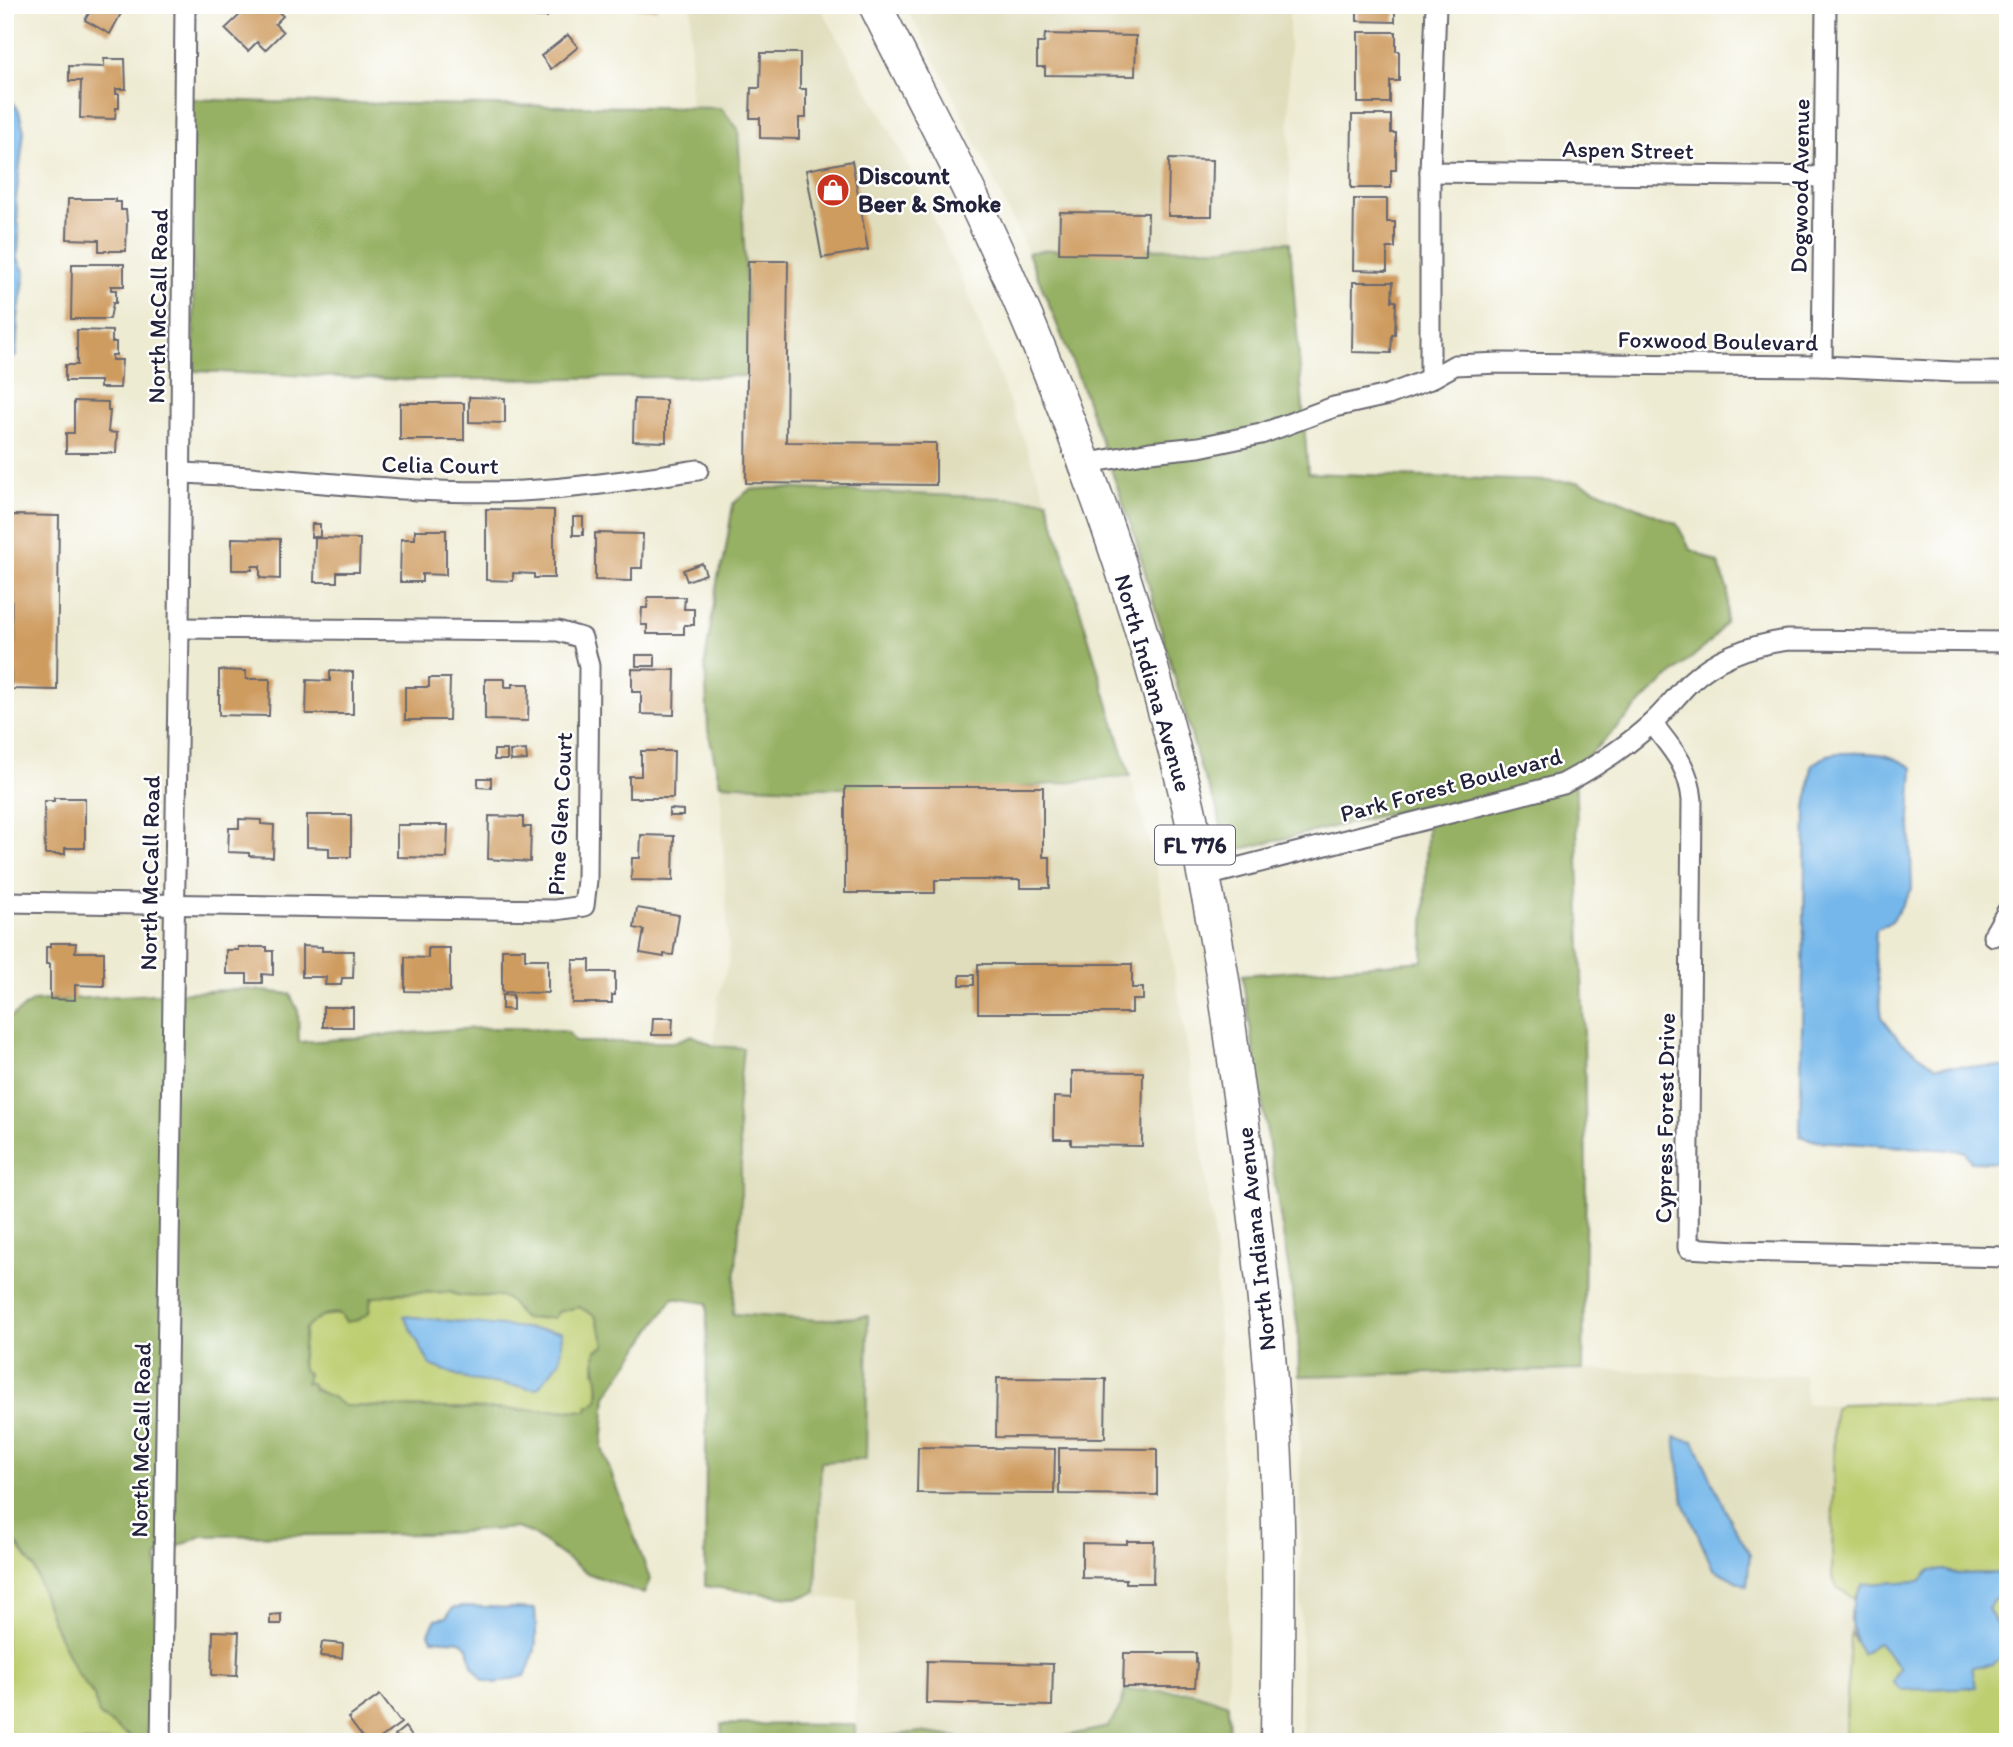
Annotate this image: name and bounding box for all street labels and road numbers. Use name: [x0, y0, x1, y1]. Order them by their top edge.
street label: Dogwood Avenue: [1783, 98, 1816, 274]
street label: Aspen Street: [1562, 134, 1694, 165]
street label: North McCall Road: [141, 208, 174, 404]
street label: Foxwood Boulevard: [1617, 324, 1819, 357]
street label: Celia Court: [381, 449, 499, 480]
street label: North Indiana Avenue: [1109, 571, 1198, 795]
street label: Pine Glen Court: [541, 732, 578, 896]
street label: Park Forest Boulevard: [1337, 741, 1565, 828]
street label: North McCall Road: [133, 775, 166, 971]
road number: FL 776: [1155, 825, 1235, 864]
street label: Cypress Forest Drive: [1648, 1012, 1681, 1224]
street label: North Indiana Avenue: [1229, 1126, 1282, 1352]
street label: North McCall Road: [124, 1342, 157, 1538]

